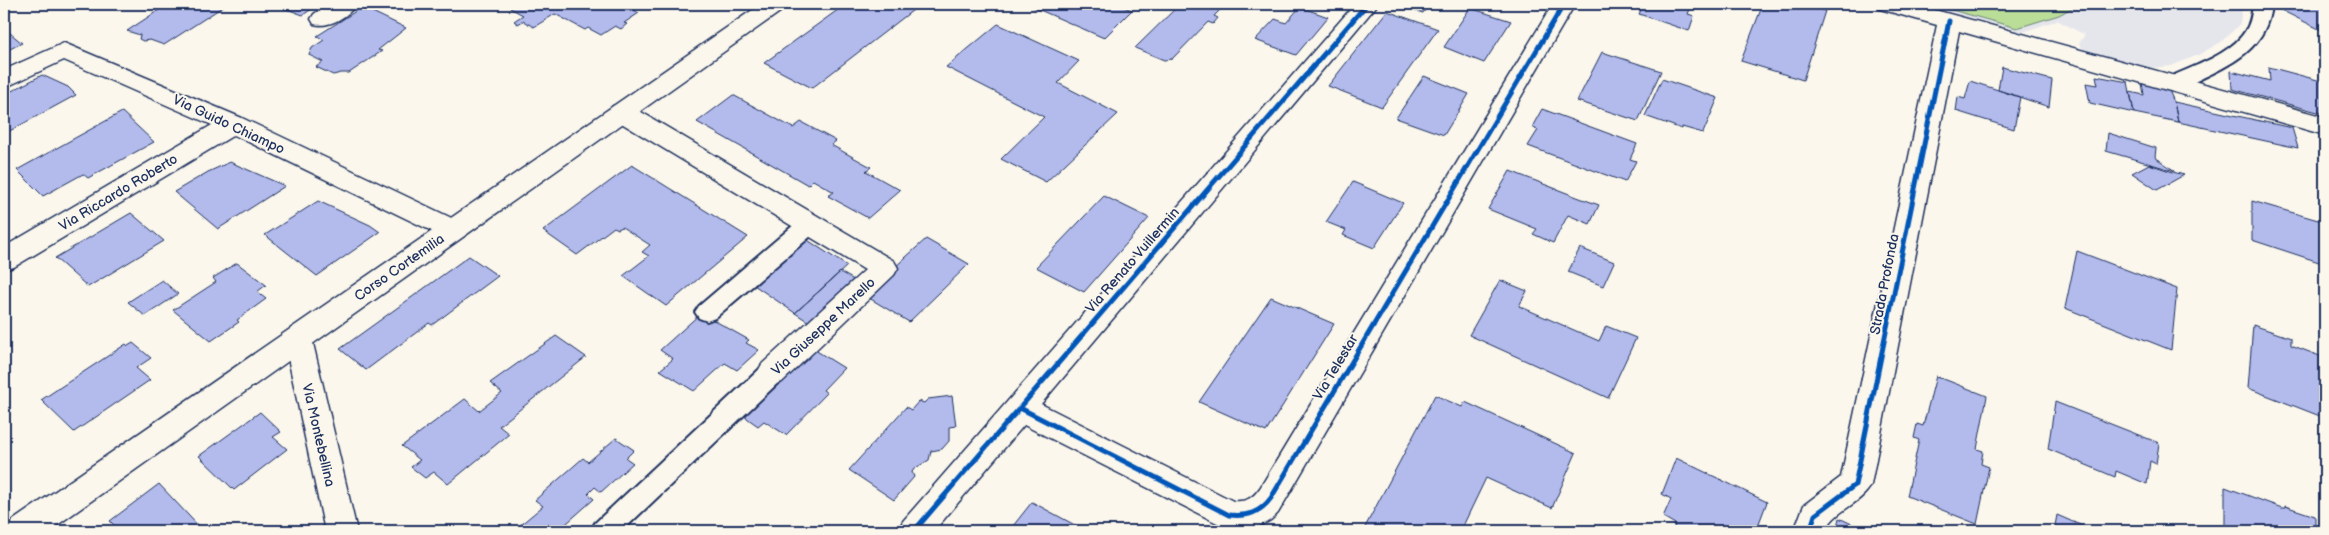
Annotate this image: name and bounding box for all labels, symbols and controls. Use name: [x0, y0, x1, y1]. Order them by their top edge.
street label: Via Guido Chiampo: [170, 91, 287, 158]
street label: Via Riccardo Roberto: [56, 150, 181, 235]
street label: Via Renato Vuillermin: [1082, 204, 1183, 317]
street label: Corso Cortemilia: [351, 230, 448, 305]
street label: Strada Profonda: [1866, 232, 1903, 336]
street label: Via Giuseppe Marello: [768, 274, 879, 379]
street label: Via Telestar: [1309, 331, 1362, 403]
street label: Via Montebellina: [298, 382, 339, 488]

